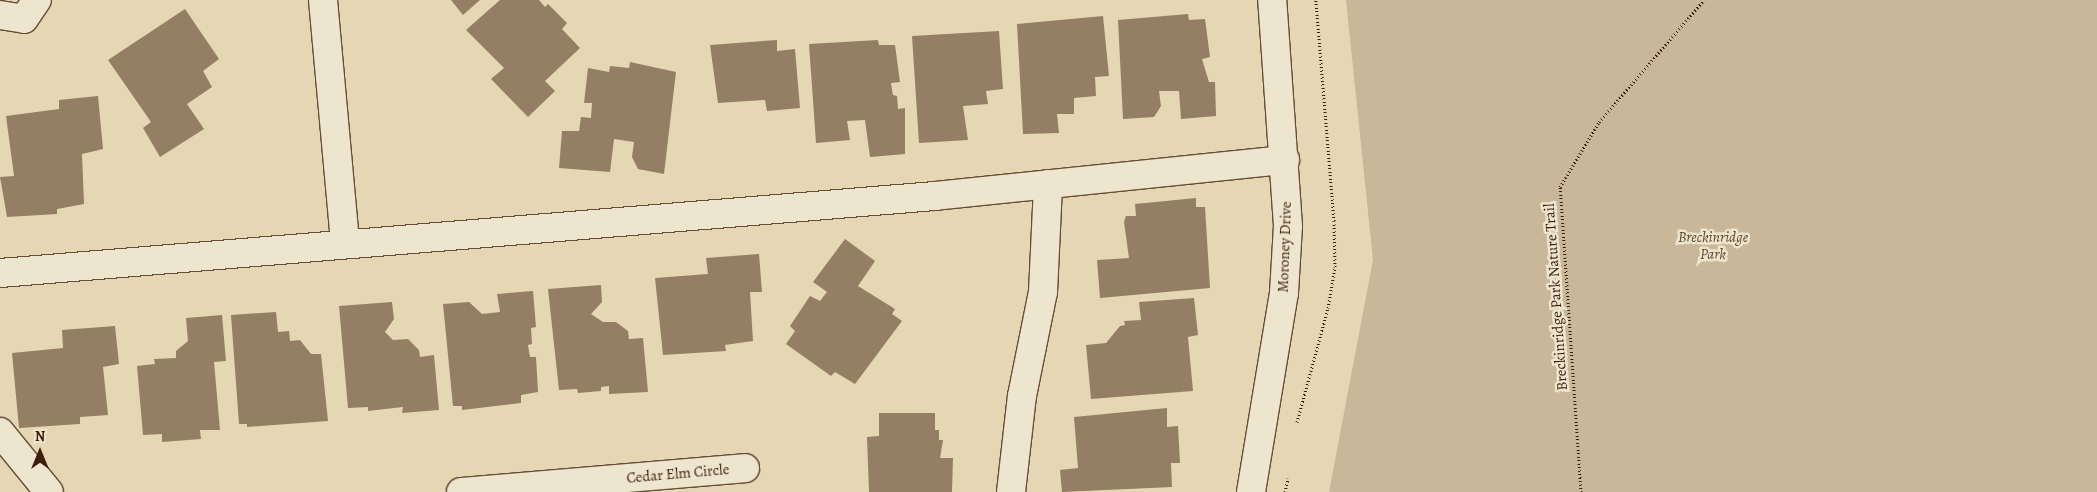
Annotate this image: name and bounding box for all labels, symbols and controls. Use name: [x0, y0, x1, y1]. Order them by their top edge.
street label: Moroney Drive: [1274, 201, 1296, 293]
street label: Breckinridge Park Nature Trail: [1540, 203, 1572, 391]
park label: Breckinridge Park: [1678, 228, 1748, 263]
north arrow: [15, 427, 65, 477]
text: N: [35, 427, 45, 446]
street label: Cedar Elm Circle: [626, 461, 730, 487]

